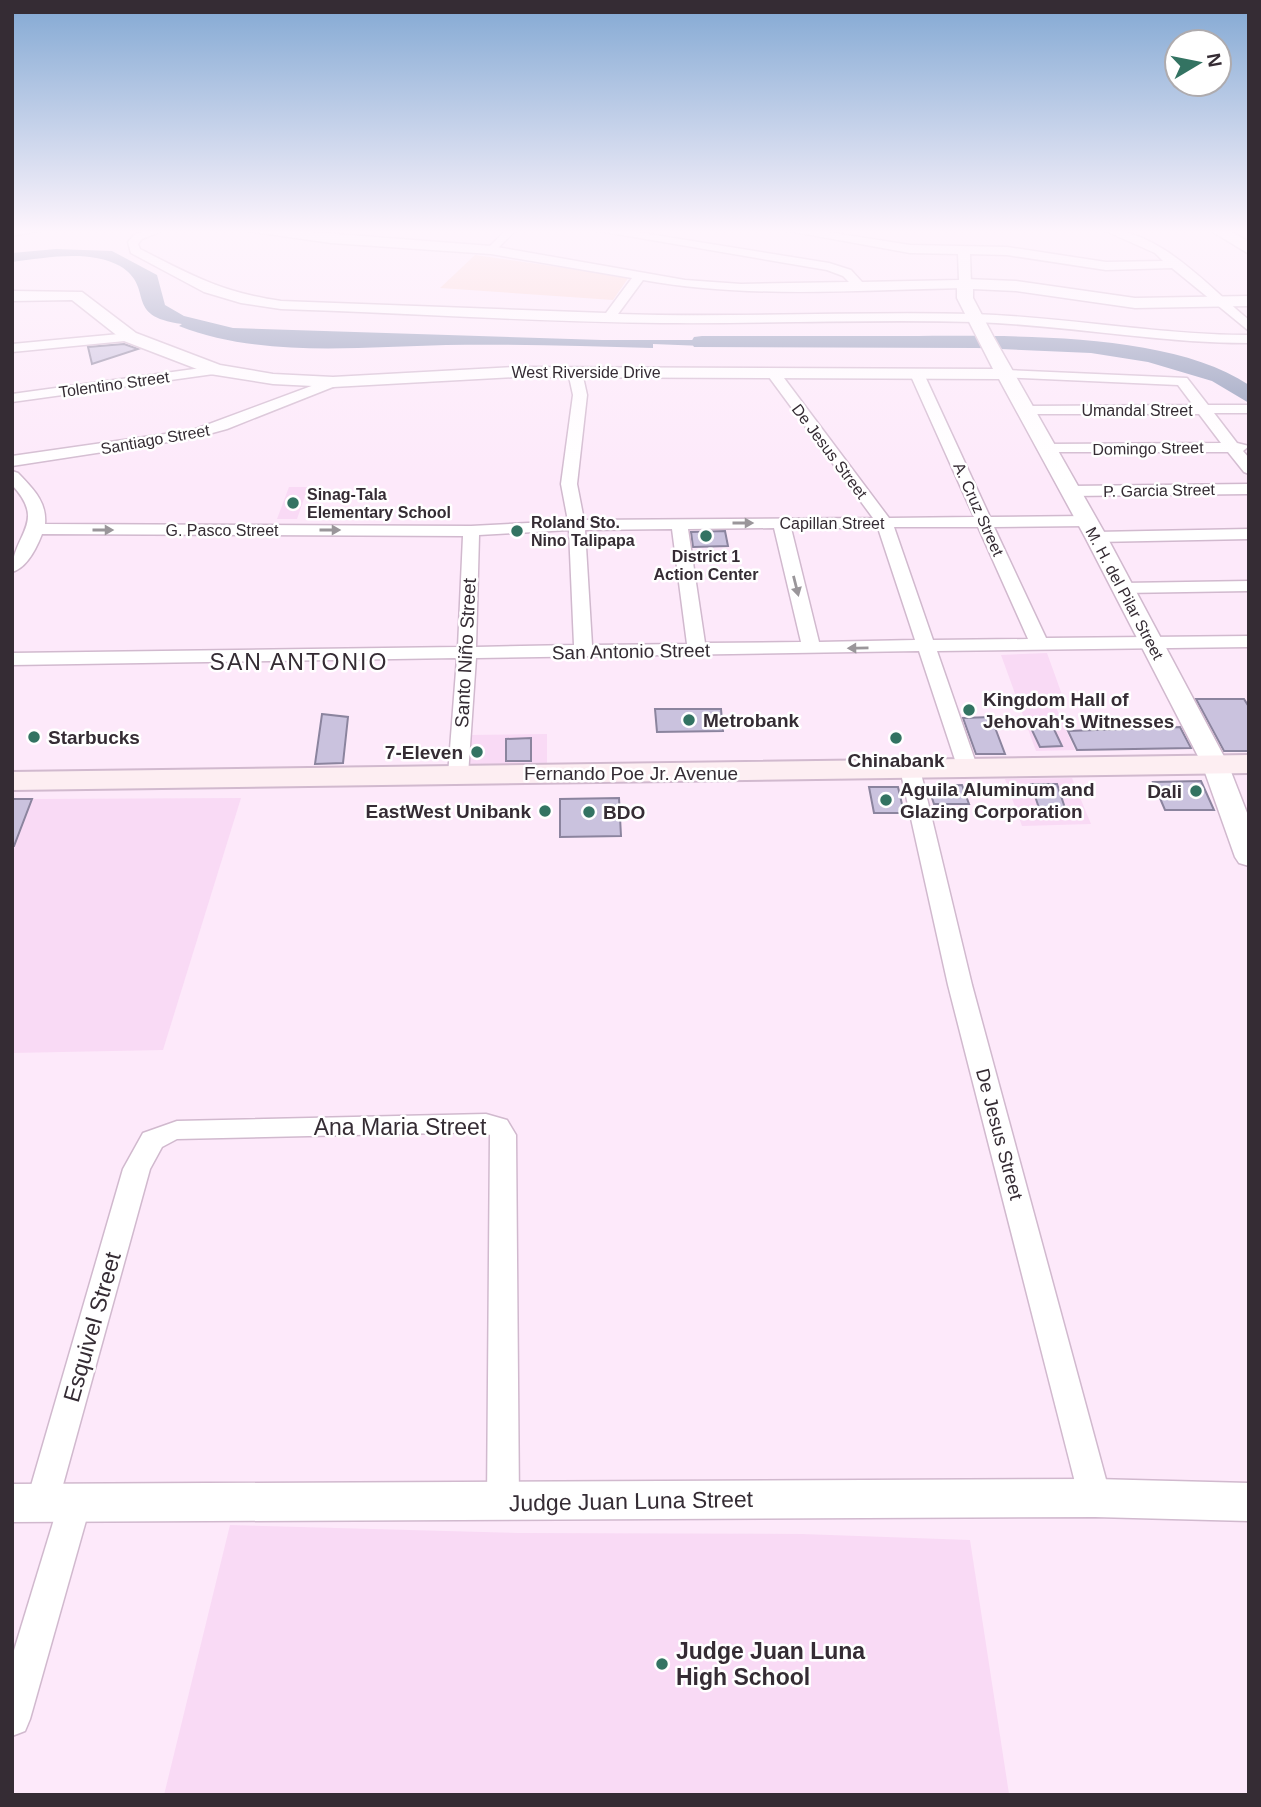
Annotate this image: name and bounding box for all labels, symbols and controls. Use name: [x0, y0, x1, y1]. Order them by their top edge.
north arrow: [1163, 28, 1233, 98]
text: N: [1203, 52, 1226, 69]
street label: West Riverside Drive: [511, 364, 661, 381]
street label: Tolentino Street: [58, 368, 171, 401]
street label: De Jesus Street: [789, 401, 871, 502]
street label: Umandal Street: [1081, 402, 1193, 419]
street label: Santiago Street: [99, 421, 211, 457]
street label: Domingo Street: [1092, 439, 1204, 458]
street label: A. Cruz Street: [950, 460, 1007, 559]
street label: P. Garcia Street: [1103, 481, 1216, 500]
place label: Sinag-Tala Elementary School: [307, 486, 451, 521]
marker: Sinag-Tala Elementary School: [285, 495, 301, 511]
place label: Roland Sto. Nino Talipapa: [531, 514, 635, 549]
street label: Capillan Street: [780, 515, 885, 532]
one-way arrow: [732, 517, 754, 529]
street label: G. Pasco Street: [166, 522, 279, 539]
marker: Roland Sto. Nino Talipapa: [509, 523, 525, 539]
one-way arrow: [92, 524, 114, 536]
one-way arrow: [319, 524, 341, 536]
street label: M. H. del Pilar Street: [1082, 524, 1167, 663]
marker: District 1 Action Center: [698, 528, 714, 544]
place label: District 1 Action Center: [654, 548, 758, 583]
one-way arrow: [791, 575, 802, 597]
street label: Santo Niño Street: [451, 577, 480, 728]
street label: San Antonio Street: [552, 640, 711, 663]
one-way arrow: [846, 642, 868, 654]
district label: SAN ANTONIO: [210, 649, 388, 675]
place label: Kingdom Hall of Jehovah's Witnesses: [983, 689, 1174, 732]
marker: Kingdom Hall of Jehovah's Witnesses: [961, 702, 977, 718]
place label: Metrobank: [703, 710, 800, 731]
marker: Metrobank: [681, 712, 697, 728]
place label: Starbucks: [48, 727, 140, 748]
marker: Starbucks: [26, 729, 42, 745]
marker: Chinabank: [888, 730, 904, 746]
place label: 7-Eleven: [385, 742, 463, 763]
marker: 7-Eleven: [469, 744, 485, 760]
place label: Chinabank: [847, 750, 945, 771]
street label: Fernando Poe Jr. Avenue: [524, 763, 738, 784]
place label: Aguila Aluminum and Glazing Corporation: [900, 779, 1095, 822]
place label: Dali: [1147, 781, 1182, 802]
marker: Dali: [1188, 783, 1204, 799]
marker: Aguila Aluminum and Glazing Corporation: [878, 792, 894, 808]
place label: EastWest Unibank: [366, 801, 531, 822]
place label: BDO: [603, 802, 645, 823]
marker: EastWest Unibank: [537, 803, 553, 819]
marker: BDO: [581, 804, 597, 820]
street label: De Jesus Street: [972, 1066, 1027, 1203]
street label: Ana Maria Street: [314, 1114, 487, 1140]
street label: Esquivel Street: [58, 1248, 126, 1405]
street label: Judge Juan Luna Street: [509, 1486, 754, 1516]
place label: Judge Juan Luna High School: [676, 1638, 865, 1690]
marker: Judge Juan Luna High School: [654, 1656, 670, 1672]

